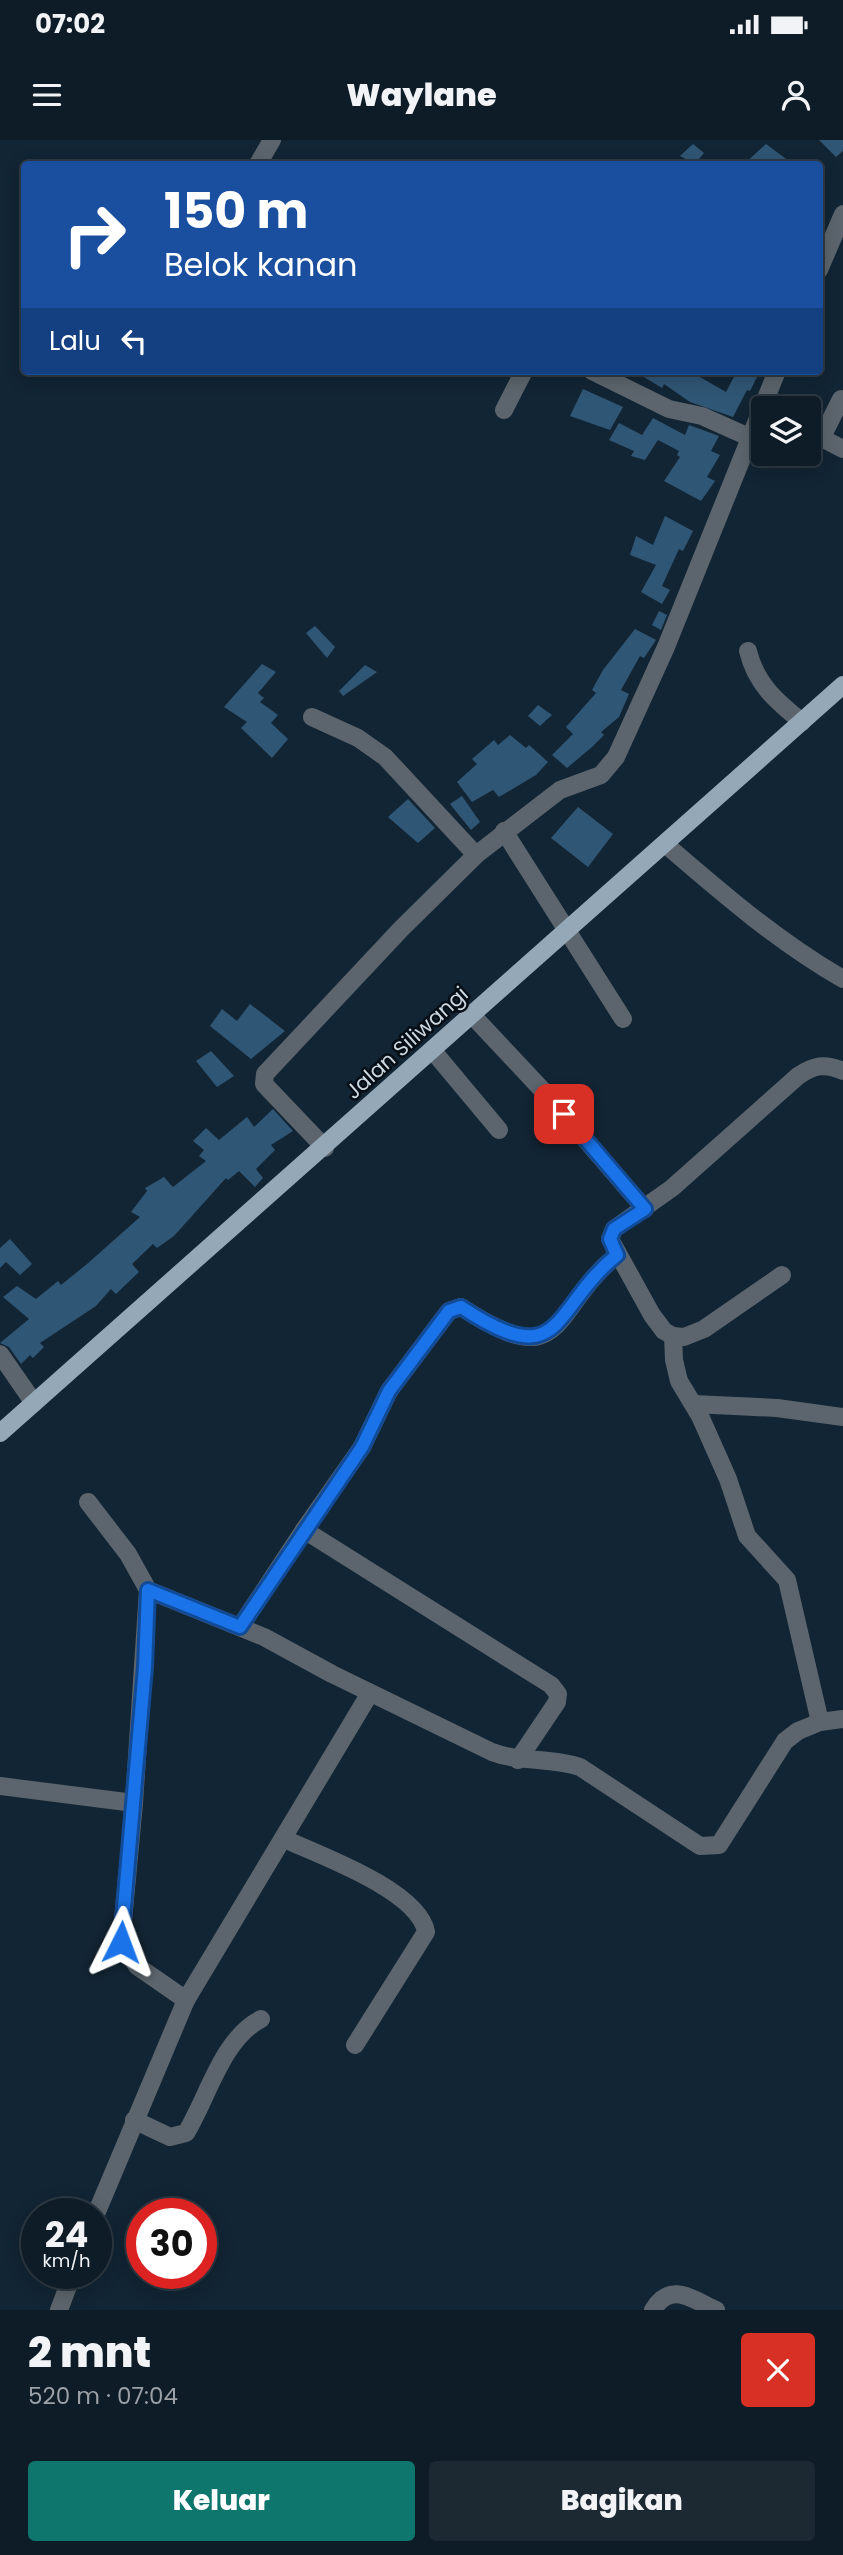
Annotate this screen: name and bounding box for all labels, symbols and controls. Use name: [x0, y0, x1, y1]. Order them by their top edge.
text: 07:02: [35, 6, 105, 42]
text: Waylane: [346, 72, 497, 117]
icon: menu: [28, 76, 66, 114]
icon: person: [777, 76, 815, 114]
text: 150 m: [164, 177, 309, 245]
icon: right: [49, 189, 140, 280]
text: Belok kanan: [164, 242, 358, 287]
icon: left: [115, 322, 153, 360]
text: Lalu: [49, 323, 101, 359]
map controls: [751, 396, 821, 466]
button: layers: [751, 396, 821, 466]
street label: Jalan Siliwangi: [339, 980, 474, 1106]
pin: [534, 1084, 594, 1144]
icon: arrive: [545, 1095, 583, 1133]
position arrow: [84, 1905, 158, 1979]
speed limit sign: 30: [126, 2198, 217, 2289]
text: 24: [45, 2210, 88, 2259]
text: km/h: [43, 2248, 90, 2273]
text: 2 mnt: [28, 2323, 151, 2382]
button: close: [741, 2333, 815, 2407]
text: 520 m · 07:04: [28, 2380, 178, 2412]
button: Keluar: [28, 2461, 415, 2541]
button: Bagikan: [429, 2461, 815, 2541]

